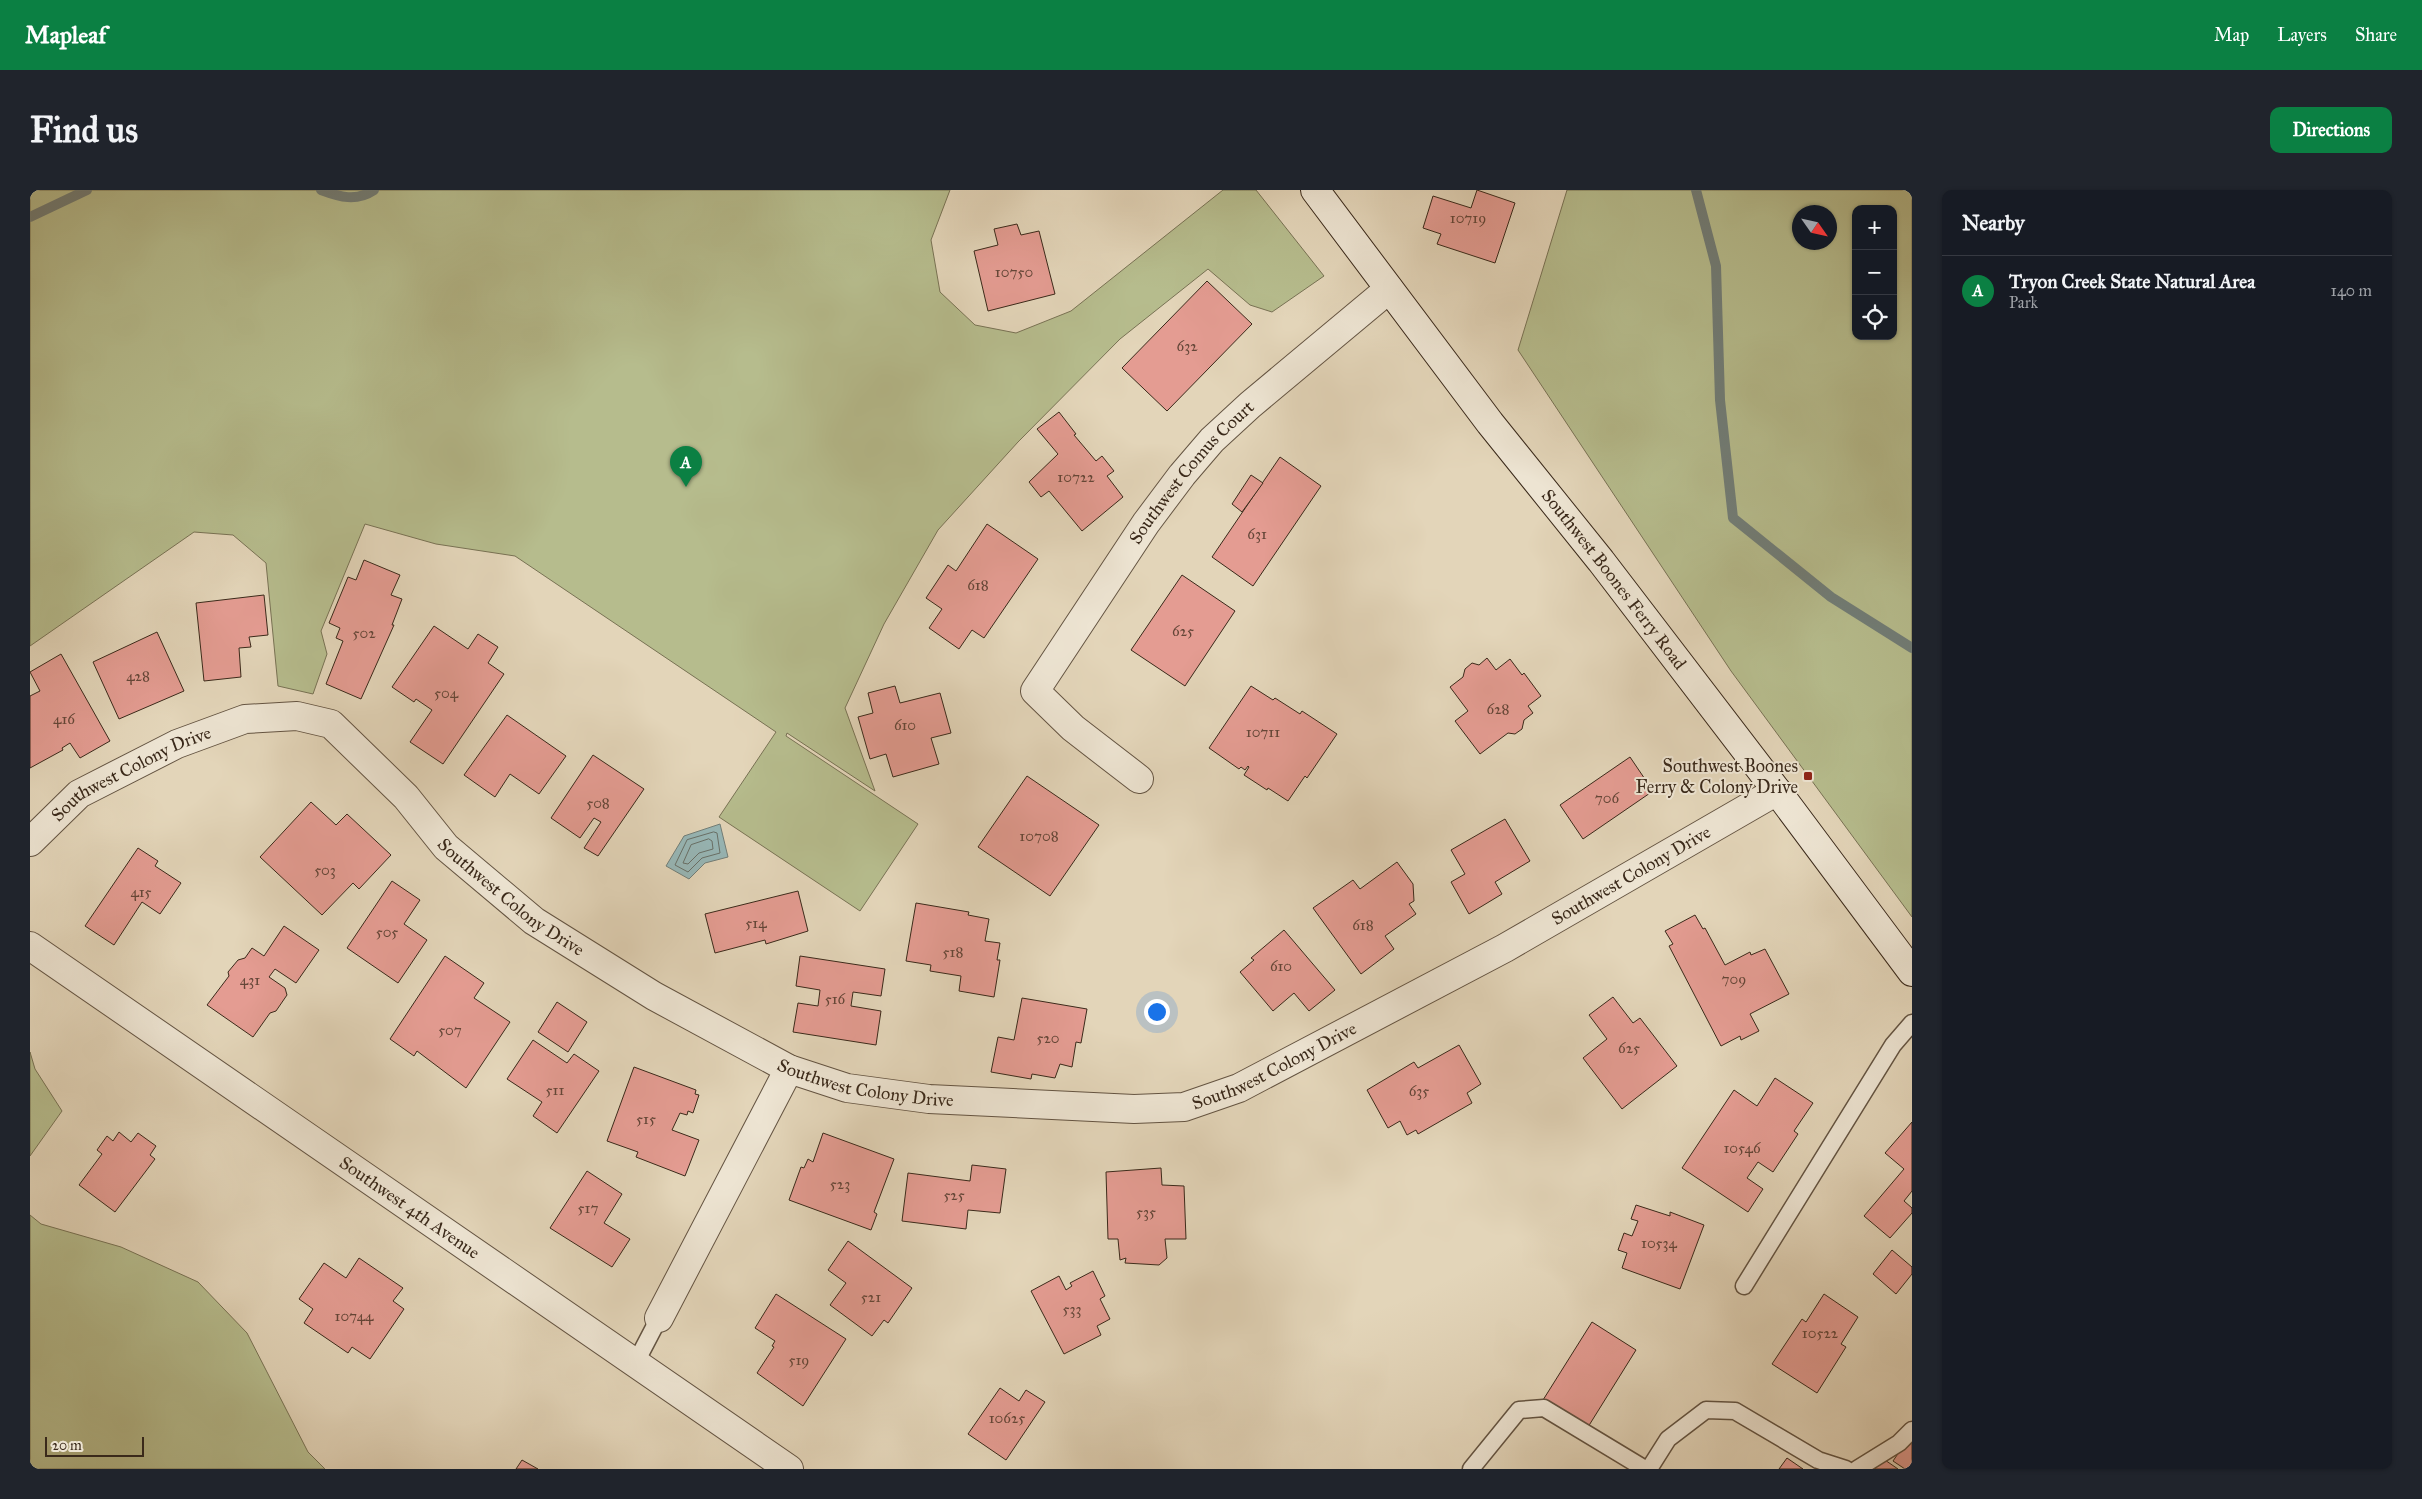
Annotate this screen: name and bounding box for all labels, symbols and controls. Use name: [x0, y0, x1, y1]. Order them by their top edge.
text: Mapleaf: [25, 20, 106, 50]
text: Map: [2214, 24, 2249, 46]
text: Layers: [2277, 24, 2327, 46]
text: Share: [2355, 24, 2397, 46]
button: Directions: [2270, 107, 2392, 153]
text: Find us: [30, 109, 138, 152]
north arrow: [1792, 205, 1837, 250]
map controls: [1852, 205, 1897, 340]
button: +: [1852, 205, 1897, 250]
house number: 10719: [1450, 209, 1486, 227]
text: Nearby: [1962, 210, 2025, 236]
button: −: [1852, 250, 1897, 295]
house number: 10750: [995, 263, 1033, 281]
text: Tryon Creek State Natural Area: [2009, 270, 2255, 293]
text: A: [1973, 281, 1983, 300]
text: 140 m: [2331, 281, 2372, 300]
text: Park: [2009, 293, 2038, 312]
button: locate: [1852, 295, 1897, 340]
house number: 632: [1176, 337, 1198, 355]
street label: Southwest Comus Court: [1124, 395, 1259, 548]
pin: A: [670, 446, 702, 487]
house number: 10722: [1057, 468, 1095, 486]
street label: Southwest Boones Ferry Road: [1537, 485, 1691, 674]
house number: 631: [1247, 525, 1267, 543]
house number: 618: [967, 576, 989, 594]
house number: 625: [1172, 622, 1194, 640]
house number: 502: [352, 624, 376, 642]
house number: 428: [126, 667, 150, 685]
house number: 504: [434, 684, 459, 702]
house number: 628: [1486, 700, 1510, 718]
house number: 416: [53, 710, 76, 728]
house number: 610: [894, 716, 916, 734]
street label: Southwest Colony Drive: [47, 721, 214, 826]
house number: 10711: [1246, 723, 1280, 741]
place label: Southwest Boones Ferry & Colony Drive: [1635, 755, 1798, 798]
marker: Southwest Boones Ferry & Colony Drive: [1802, 770, 1814, 782]
house number: 706: [1595, 789, 1621, 807]
house number: 508: [586, 794, 610, 812]
street label: Southwest Colony Drive: [1547, 821, 1714, 930]
house number: 10708: [1019, 827, 1059, 845]
street label: Southwest Colony Drive: [433, 834, 588, 961]
house number: 503: [314, 861, 336, 879]
house number: 415: [130, 883, 152, 901]
house number: 514: [745, 914, 767, 932]
house number: 618: [1352, 916, 1374, 934]
house number: 505: [376, 923, 398, 941]
house number: 518: [943, 943, 963, 961]
house number: 610: [1270, 957, 1292, 975]
house number: 709: [1722, 970, 1746, 988]
house number: 431: [240, 971, 260, 989]
house number: 516: [825, 990, 847, 1008]
your location: [1144, 999, 1170, 1025]
street label: Southwest Colony Drive: [1189, 1017, 1360, 1114]
house number: 507: [438, 1021, 462, 1039]
house number: 520: [1036, 1029, 1060, 1047]
house number: 625: [1618, 1039, 1640, 1057]
street label: Southwest Colony Drive: [773, 1054, 954, 1111]
house number: 511: [546, 1081, 564, 1099]
house number: 635: [1409, 1082, 1429, 1100]
house number: 515: [636, 1110, 656, 1128]
house number: 10546: [1723, 1139, 1762, 1157]
street label: Southwest 4th Avenue: [335, 1151, 484, 1264]
house number: 523: [830, 1175, 850, 1193]
house number: 525: [943, 1186, 965, 1204]
house number: 517: [578, 1199, 598, 1217]
house number: 535: [1136, 1203, 1156, 1221]
house number: 10534: [1641, 1234, 1678, 1252]
house number: 521: [861, 1288, 881, 1306]
house number: 533: [1063, 1300, 1081, 1318]
house number: 10744: [335, 1307, 374, 1325]
house number: 10522: [1802, 1324, 1839, 1342]
house number: 519: [789, 1351, 809, 1369]
house number: 10625: [989, 1409, 1025, 1427]
scale bar: [45, 1434, 144, 1457]
text: 20 m: [52, 1437, 82, 1454]

